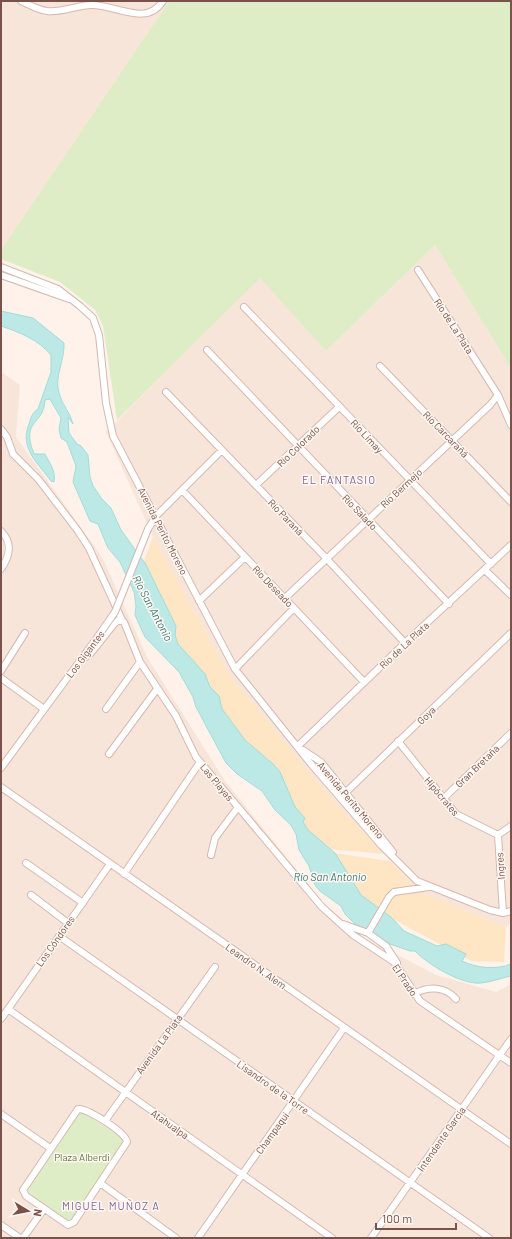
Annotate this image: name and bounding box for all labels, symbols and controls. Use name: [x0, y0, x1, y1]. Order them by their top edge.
street label: Río de La Plata: [432, 296, 476, 356]
street label: Río Carcarañá: [421, 408, 471, 460]
street label: Río Limay: [348, 417, 386, 456]
street label: Río Colorado: [274, 423, 322, 469]
street label: Río Bermejo: [378, 466, 424, 510]
district label: EL FANTASIO: [302, 473, 376, 486]
street label: Avenida Perito Moreno: [136, 485, 190, 577]
street label: Río Salado: [340, 492, 380, 532]
street label: Río Paraná: [266, 496, 306, 538]
street label: Río Deseado: [250, 563, 296, 609]
water label: Río San Antonio: [130, 573, 176, 643]
street label: Río de La Plata: [377, 619, 431, 671]
street label: Los Gigantes: [63, 628, 107, 680]
street label: Goya: [414, 703, 438, 727]
street label: Gran Bretaña: [452, 742, 502, 790]
street label: Avenida Perito Moreno: [315, 759, 387, 841]
street label: Las Playas: [198, 761, 236, 803]
street label: Hipócrates: [422, 774, 462, 818]
street label: Ingres: [493, 852, 507, 880]
water label: Río San Antonio: [294, 870, 367, 883]
street label: Los Cóndores: [33, 913, 77, 969]
street label: Leandro N. Alem: [223, 941, 289, 991]
street label: El Prado: [390, 962, 420, 998]
street label: Avenida La Plata: [133, 1012, 185, 1076]
street label: Lisandro de la Torre: [235, 1058, 311, 1116]
street label: Intendente García: [414, 1104, 468, 1174]
street label: Atahualpa: [149, 1107, 191, 1141]
street label: Champaquí: [253, 1110, 291, 1156]
park label: Plaza Alberdi: [54, 1151, 110, 1163]
north arrow: [8, 1191, 48, 1231]
district label: MIGUEL MUÑOZ A: [62, 1199, 160, 1212]
scale bar: [376, 1205, 456, 1231]
text: N: [31, 1208, 45, 1218]
text: 100 m: [382, 1211, 412, 1225]

